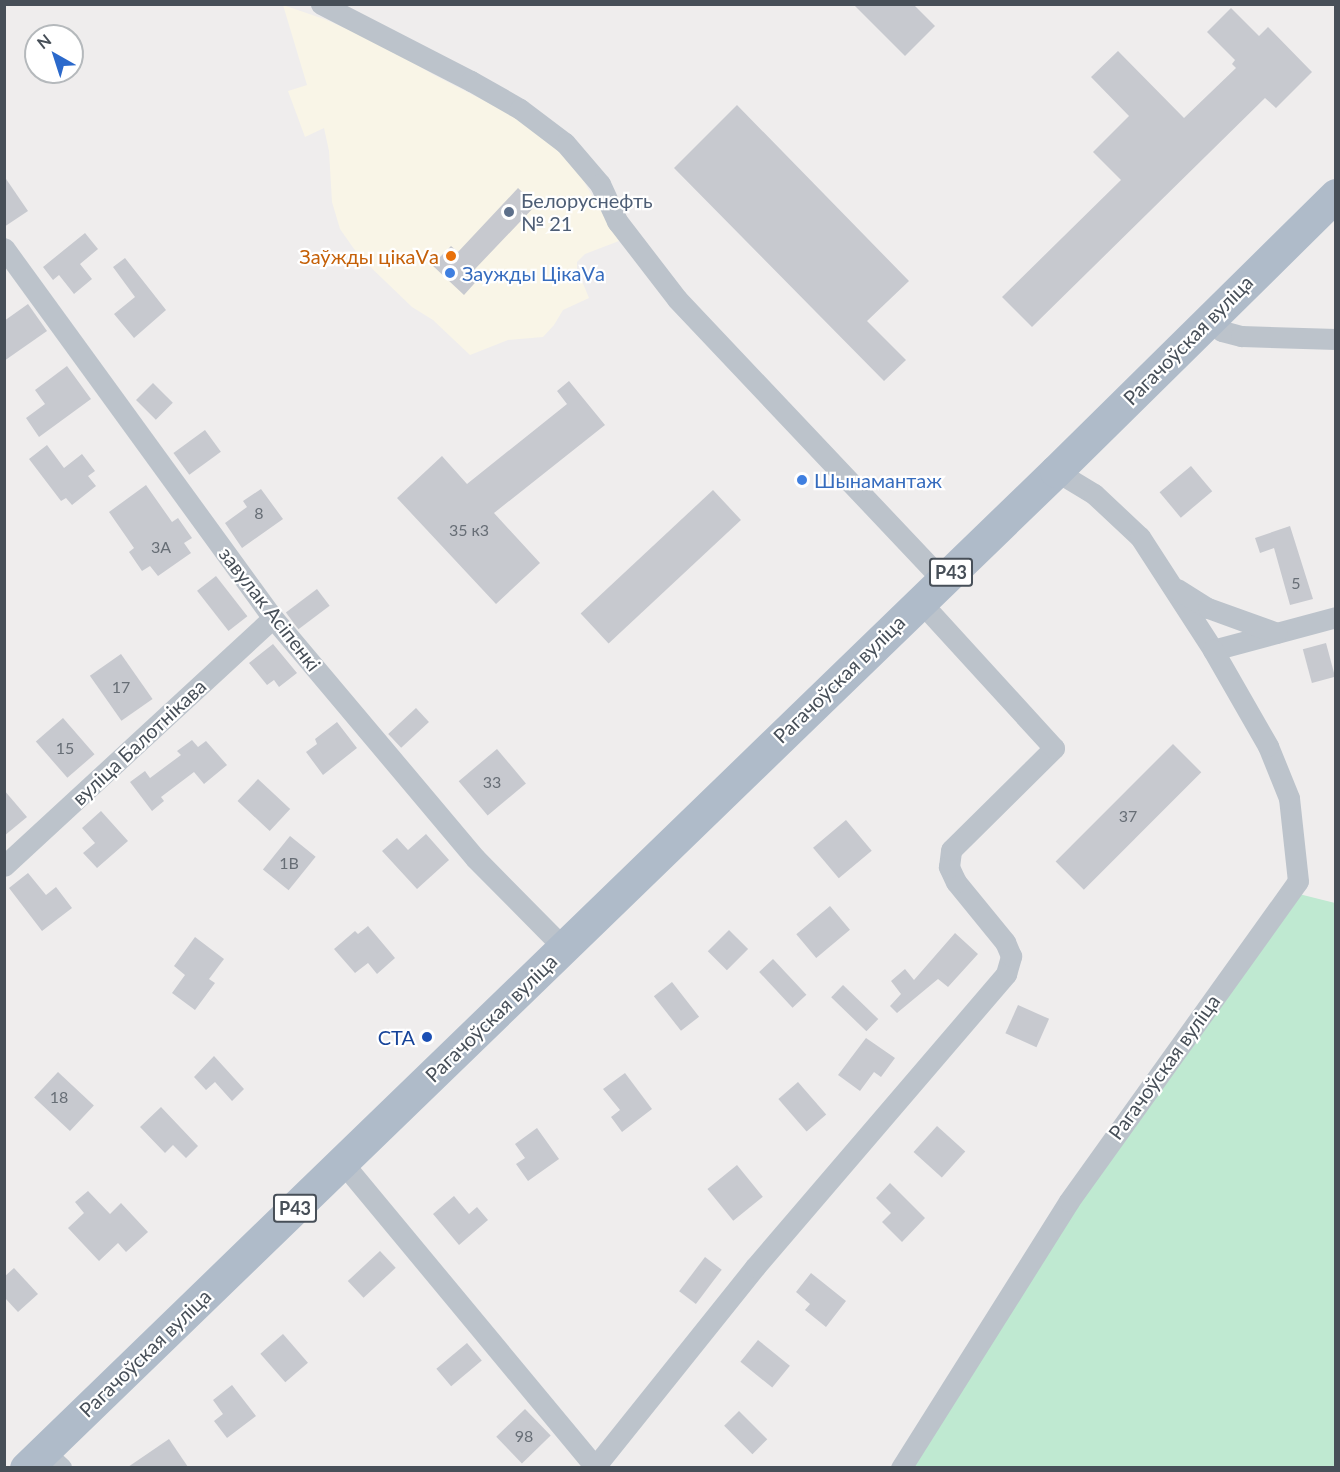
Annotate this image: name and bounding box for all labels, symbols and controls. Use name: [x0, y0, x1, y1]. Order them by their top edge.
north arrow: [24, 24, 84, 84]
text: N: [33, 30, 54, 52]
place label: Белоруснефть № 21: [521, 189, 653, 236]
marker: Белоруснефть № 21: [502, 205, 516, 219]
place label: Заўжды цікаVа: [299, 244, 439, 268]
marker: Заўжды цікаVа: [444, 249, 458, 263]
place label: Заужды ЦікаVа: [462, 261, 605, 285]
marker: Заужды ЦікаVа: [443, 266, 457, 280]
street label: Рагачоўская вуліца: [1118, 270, 1258, 410]
place label: Шынамантаж: [814, 468, 942, 492]
marker: Шынамантаж: [795, 473, 809, 487]
house number: 8: [254, 503, 264, 523]
house number: 35 к3: [449, 520, 489, 540]
house number: 3А: [151, 537, 171, 557]
street label: завулак Асіпенкі: [214, 542, 326, 676]
road number: Р43: [928, 557, 974, 587]
house number: 5: [1291, 573, 1301, 593]
street label: Рагачоўская вуліца: [768, 610, 910, 748]
street label: вуліца Балотнікава: [67, 674, 211, 810]
house number: 17: [112, 677, 130, 697]
house number: 15: [56, 738, 74, 758]
house number: 33: [483, 772, 501, 792]
house number: 37: [1119, 806, 1137, 826]
house number: 1В: [279, 853, 299, 873]
street label: Рагачоўская вуліца: [420, 949, 562, 1087]
street label: Рагачоўская вуліца: [1103, 990, 1225, 1144]
place label: СТА: [378, 1025, 415, 1049]
marker: СТА: [420, 1030, 434, 1044]
house number: 18: [50, 1087, 68, 1107]
road number: Р43: [272, 1193, 318, 1223]
street label: Рагачоўская вуліца: [74, 1284, 216, 1422]
house number: 98: [515, 1426, 533, 1446]

